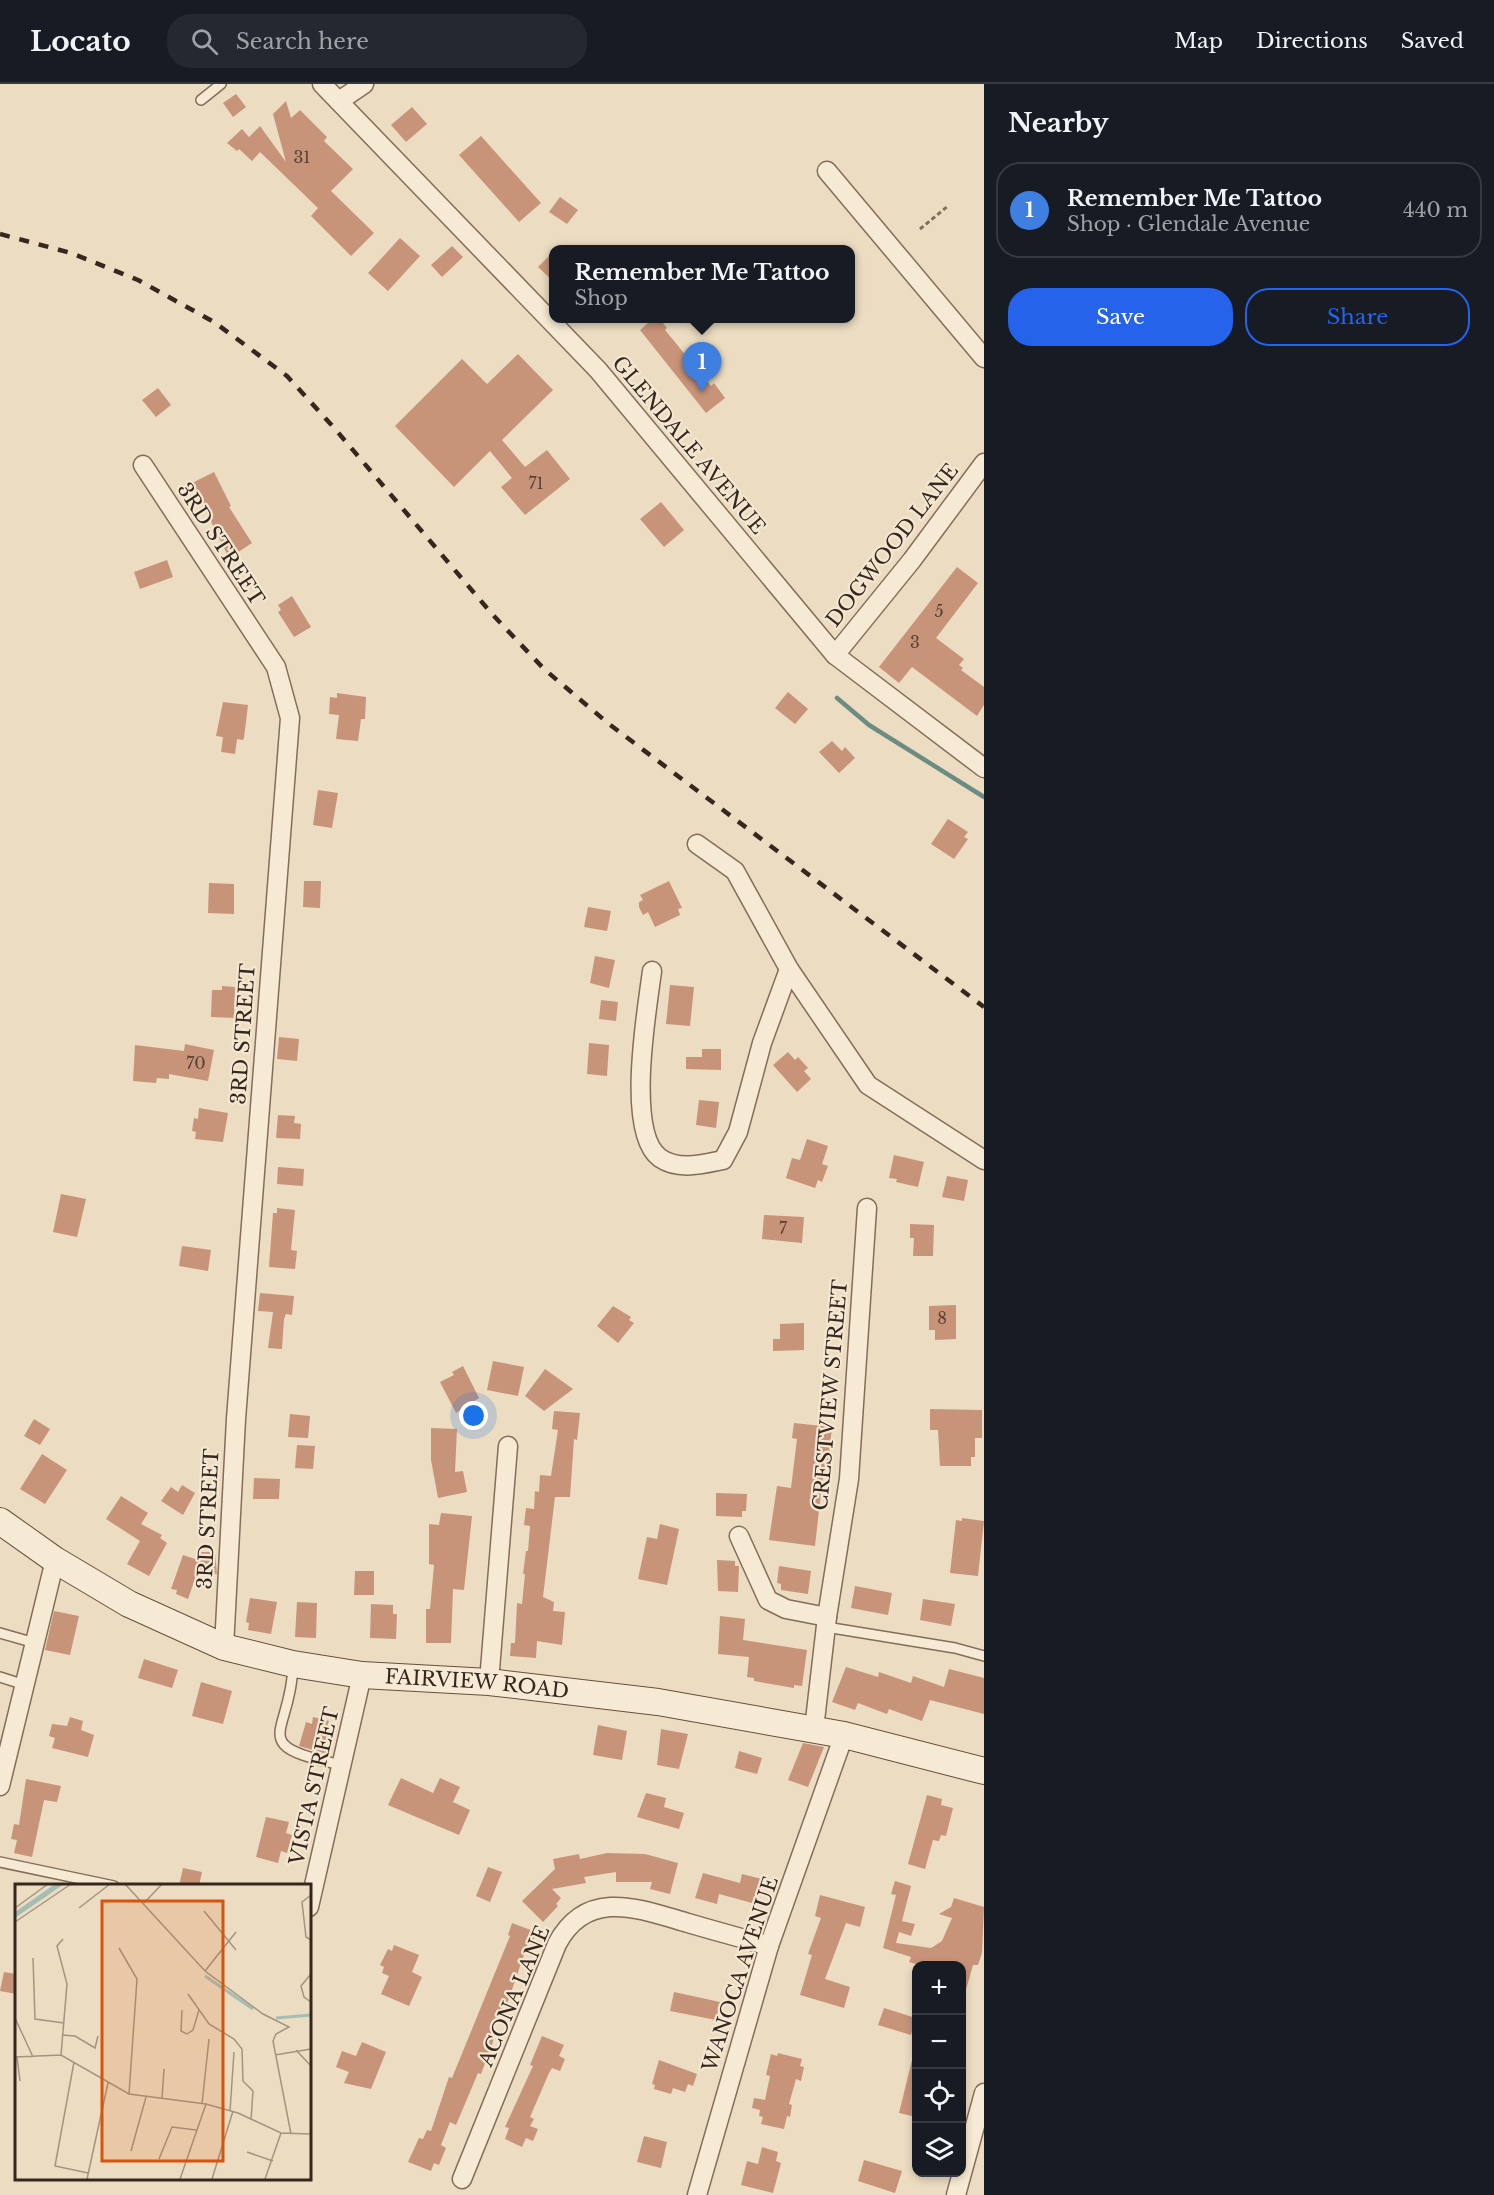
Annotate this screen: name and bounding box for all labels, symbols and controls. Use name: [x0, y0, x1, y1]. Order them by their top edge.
search box: [167, 14, 587, 68]
text: Locato: [30, 24, 131, 59]
icon: search: [188, 25, 221, 58]
text: Search here: [236, 28, 369, 55]
text: Map: [1174, 28, 1223, 54]
text: Directions: [1256, 28, 1368, 54]
text: Saved: [1401, 28, 1464, 54]
text: Nearby: [1008, 107, 1109, 139]
house number: 31: [294, 147, 311, 167]
text: Remember Me Tattoo: [1067, 185, 1322, 212]
text: 1: [1025, 198, 1034, 222]
text: 440 m: [1403, 198, 1468, 222]
text: Shop · Glendale Avenue: [1067, 212, 1310, 236]
popup: [549, 245, 855, 323]
text: Remember Me Tattoo: [574, 259, 830, 286]
text: Shop: [574, 286, 628, 310]
button: Save: [1008, 288, 1233, 346]
button: Share: [1245, 288, 1470, 346]
pin: 1: [682, 342, 722, 392]
street label: GLENDALE AVENUE: [608, 351, 770, 539]
street label: DOGWOOD LANE: [821, 459, 963, 631]
house number: 71: [528, 473, 544, 493]
street label: 3RD STREET: [172, 478, 270, 610]
house number: 5: [934, 601, 944, 621]
house number: 3: [910, 632, 920, 652]
street label: 3RD STREET: [226, 963, 260, 1105]
house number: 70: [186, 1053, 206, 1073]
house number: 7: [779, 1218, 788, 1238]
street label: CRESTVIEW STREET: [808, 1279, 852, 1511]
house number: 8: [937, 1308, 947, 1328]
your location: [459, 1401, 488, 1430]
street label: 3RD STREET: [192, 1448, 224, 1590]
street label: FAIRVIEW ROAD: [384, 1664, 570, 1703]
street label: VISTA STREET: [284, 1705, 344, 1868]
street label: WANOCA AVENUE: [697, 1873, 783, 2076]
inset map: [15, 1884, 310, 2180]
street label: ACONA LANE: [473, 1922, 554, 2071]
map controls: [912, 1961, 966, 2177]
button: +: [912, 1961, 966, 2015]
button: −: [912, 2015, 966, 2069]
button: locate: [912, 2069, 966, 2123]
button: layers: [912, 2123, 966, 2177]

